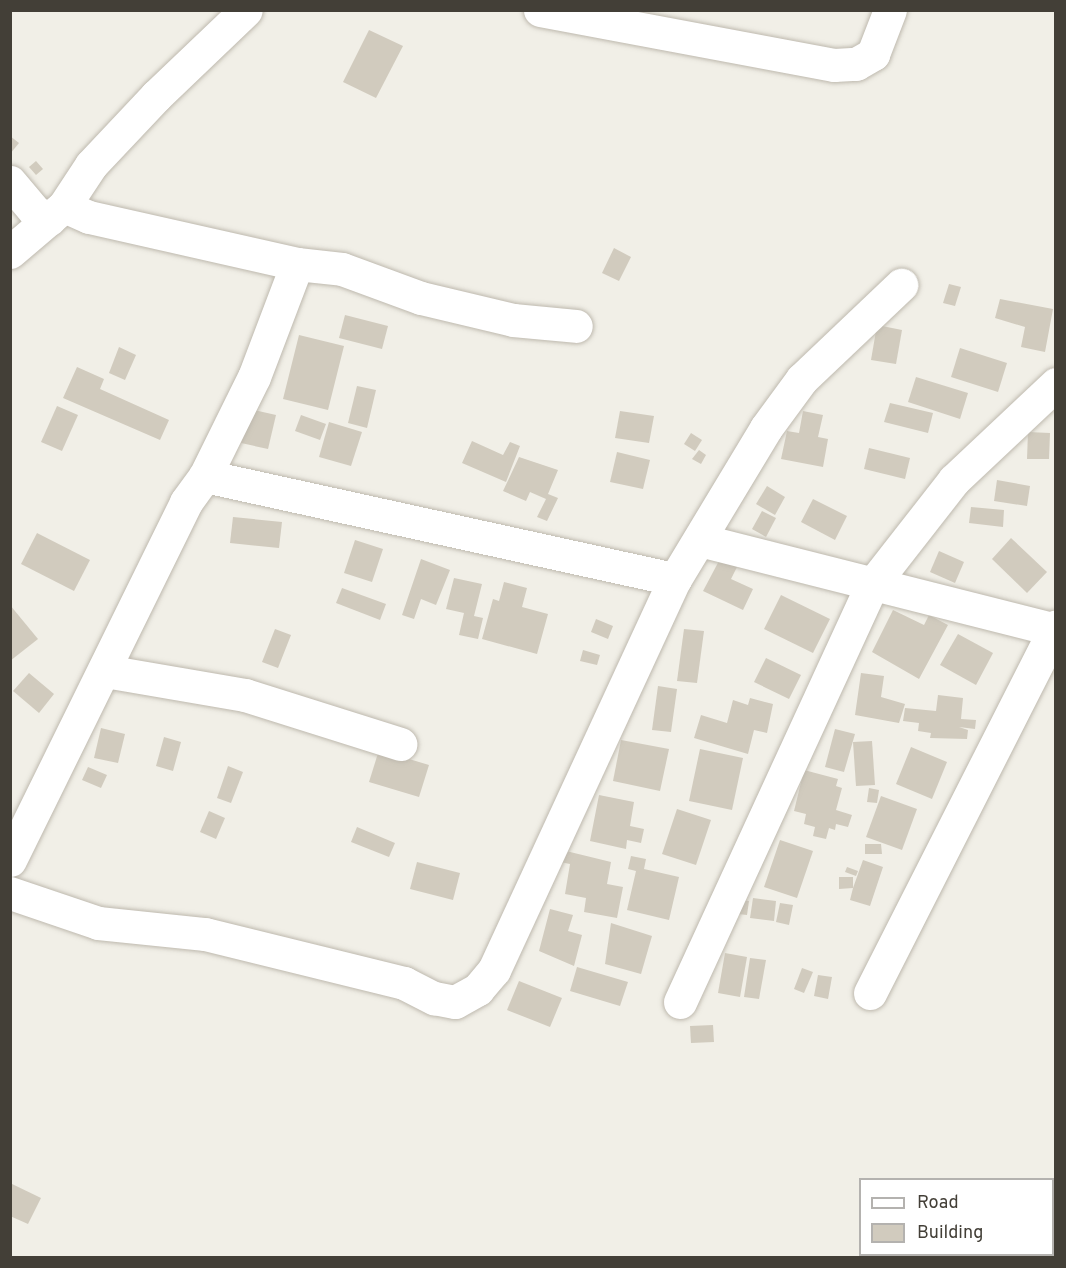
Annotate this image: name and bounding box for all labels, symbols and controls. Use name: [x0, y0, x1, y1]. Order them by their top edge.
legend: [859, 1178, 1054, 1256]
text: Road: [917, 1192, 959, 1215]
text: Building: [917, 1222, 983, 1245]

